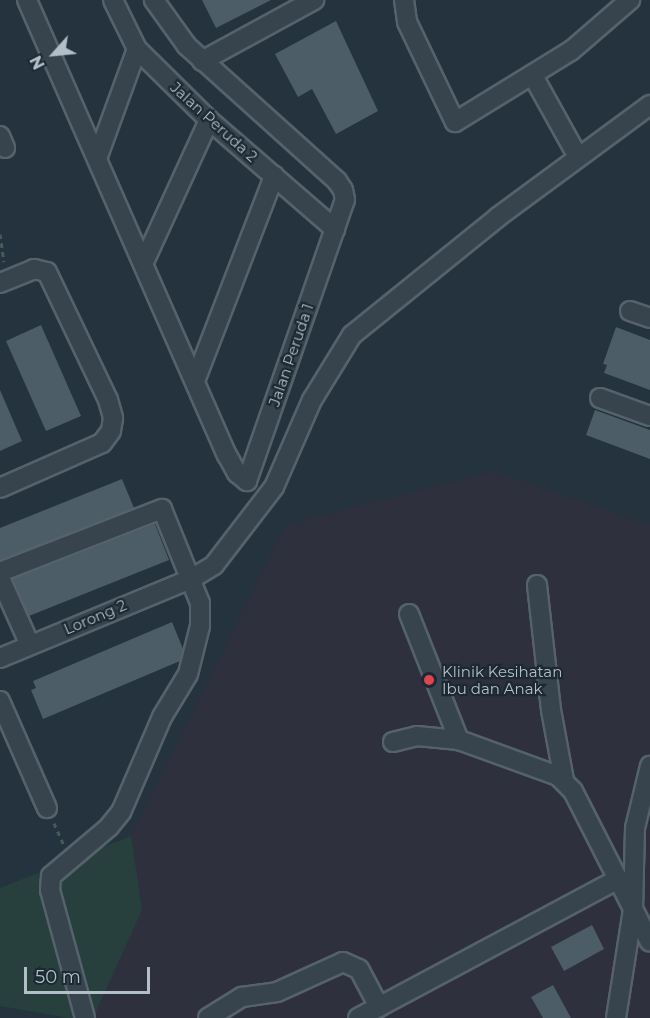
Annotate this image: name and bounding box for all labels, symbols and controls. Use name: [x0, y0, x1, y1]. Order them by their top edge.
north arrow: [24, 24, 84, 84]
text: N: [26, 52, 49, 72]
street label: Jalan Peruda 2: [167, 78, 261, 166]
street label: Jalan Peruda 1: [265, 301, 317, 409]
street label: Lorong 2: [61, 596, 129, 638]
place label: Klinik Kesihatan Ibu dan Anak: [442, 662, 562, 697]
marker: Klinik Kesihatan Ibu dan Anak: [420, 671, 438, 689]
scale bar: [27, 955, 153, 993]
text: 50 m: [35, 966, 81, 988]

